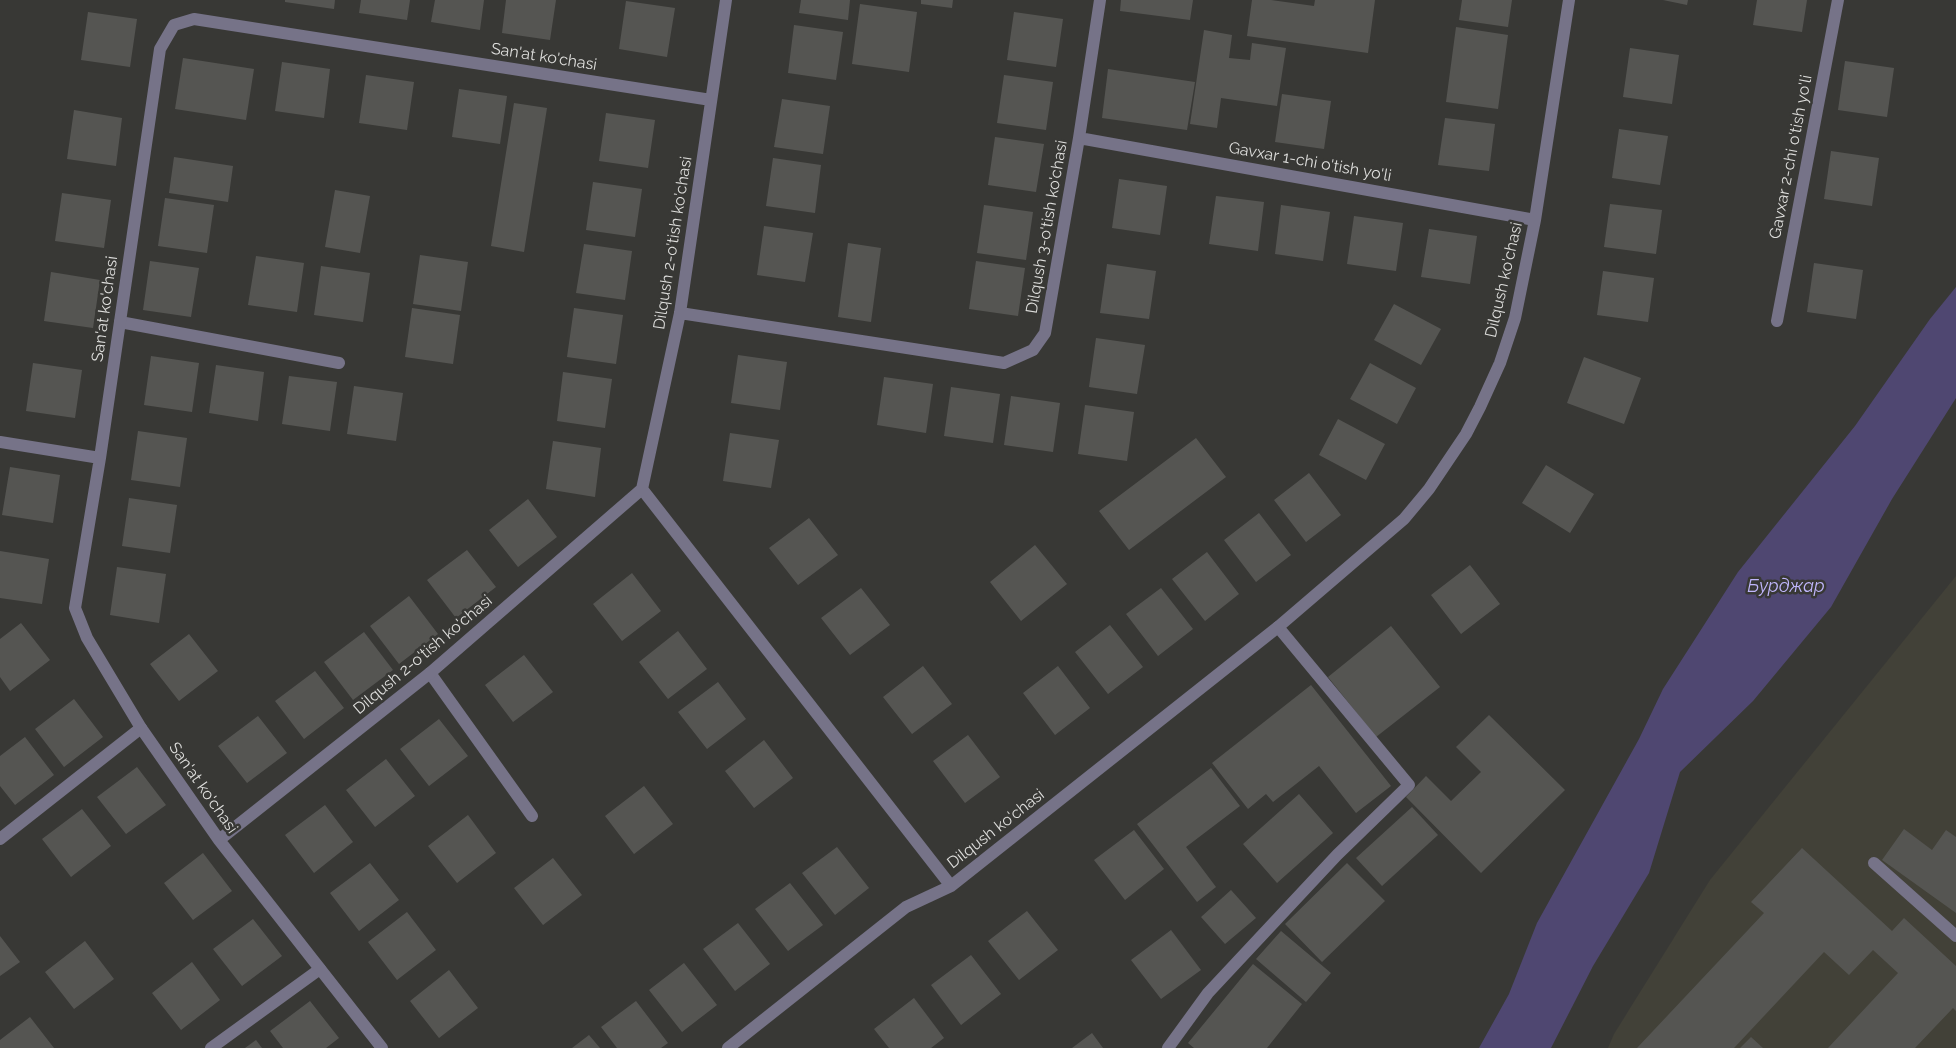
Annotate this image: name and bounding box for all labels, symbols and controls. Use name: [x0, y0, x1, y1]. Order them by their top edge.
street label: San'at ko'chasi: [490, 39, 598, 75]
street label: Gavxar 2-chi o'tish yo'li: [1766, 73, 1816, 241]
street label: Gavxar 1-chi o'tish yo'li: [1227, 138, 1393, 186]
street label: Dilqush 3-o'tish ko'chasi: [1022, 139, 1072, 315]
street label: Dilqush 2-o'tish ko'chasi: [650, 155, 696, 331]
street label: Dilqush ko'chasi: [1481, 220, 1527, 340]
street label: San'at ko'chasi: [88, 255, 122, 363]
water label: Бурджар: [1747, 576, 1825, 598]
street label: Dilqush 2-o'tish ko'chasi: [350, 591, 496, 719]
street label: San'at ko'chasi: [165, 739, 241, 837]
street label: Dilqush ko'chasi: [944, 785, 1048, 873]

